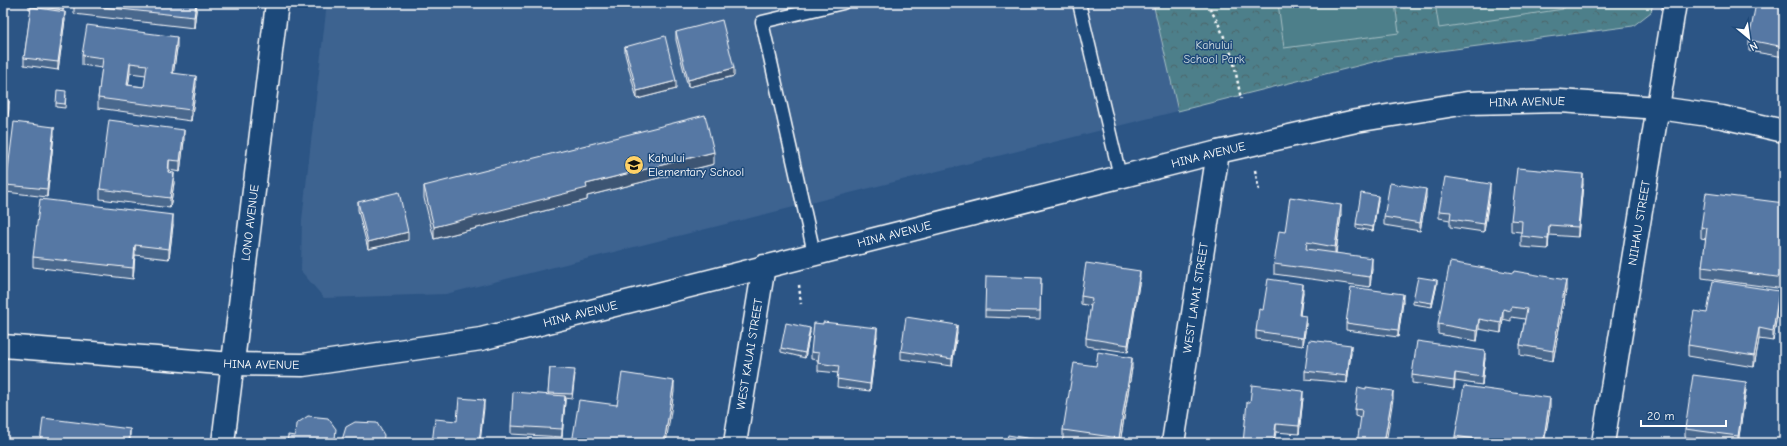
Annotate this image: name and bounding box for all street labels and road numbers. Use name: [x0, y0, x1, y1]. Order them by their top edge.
street label: HINA AVENUE: [1489, 94, 1566, 110]
street label: HINA AVENUE: [1170, 139, 1247, 171]
street label: NIIHAU STREET: [1625, 179, 1653, 267]
street label: LONO AVENUE: [238, 184, 262, 262]
street label: HINA AVENUE: [856, 218, 933, 250]
street label: WEST LANAI STREET: [1180, 241, 1211, 354]
street label: WEST KAUAI STREET: [734, 297, 766, 411]
street label: HINA AVENUE: [542, 298, 619, 330]
street label: HINA AVENUE: [223, 356, 299, 372]

